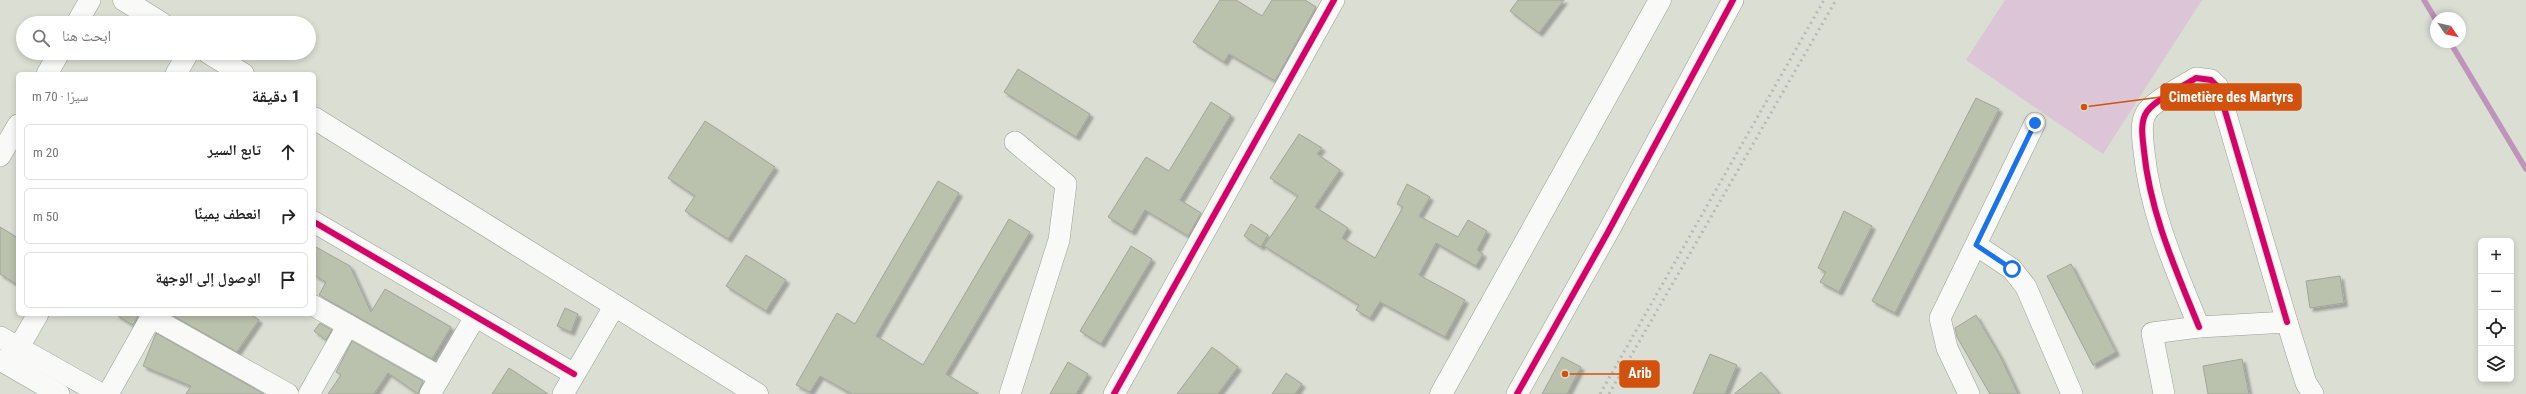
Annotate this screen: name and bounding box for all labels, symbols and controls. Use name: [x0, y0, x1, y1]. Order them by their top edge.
north arrow: [2430, 12, 2466, 48]
search box: [16, 16, 316, 60]
icon: search: [30, 27, 52, 49]
text: ابحث هنا: [62, 27, 111, 45]
callout: Cimetière des Martyrs: [2161, 84, 2301, 110]
text: 1 دقيقة: [252, 86, 300, 106]
text: سيرًا · 70 m: [32, 89, 88, 104]
text: Cimetière des Martyrs: [2169, 89, 2293, 105]
route end: [2026, 114, 2044, 132]
text: تابع السير: [208, 141, 261, 159]
icon: ahead: [277, 141, 299, 163]
text: 20 m: [33, 145, 59, 160]
text: انعطف يمينًا: [194, 205, 261, 223]
icon: right: [277, 205, 299, 227]
text: 50 m: [33, 209, 59, 224]
map controls: [2478, 238, 2514, 382]
button: +: [2478, 238, 2514, 274]
route start: [2003, 260, 2021, 278]
text: الوصول إلى الوجهة: [155, 269, 261, 287]
icon: arrive: [277, 269, 299, 291]
button: −: [2478, 274, 2514, 310]
button: locate: [2478, 310, 2514, 346]
button: layers: [2478, 346, 2514, 382]
callout: Arib: [1620, 361, 1659, 387]
text: Arib: [1628, 365, 1652, 381]

